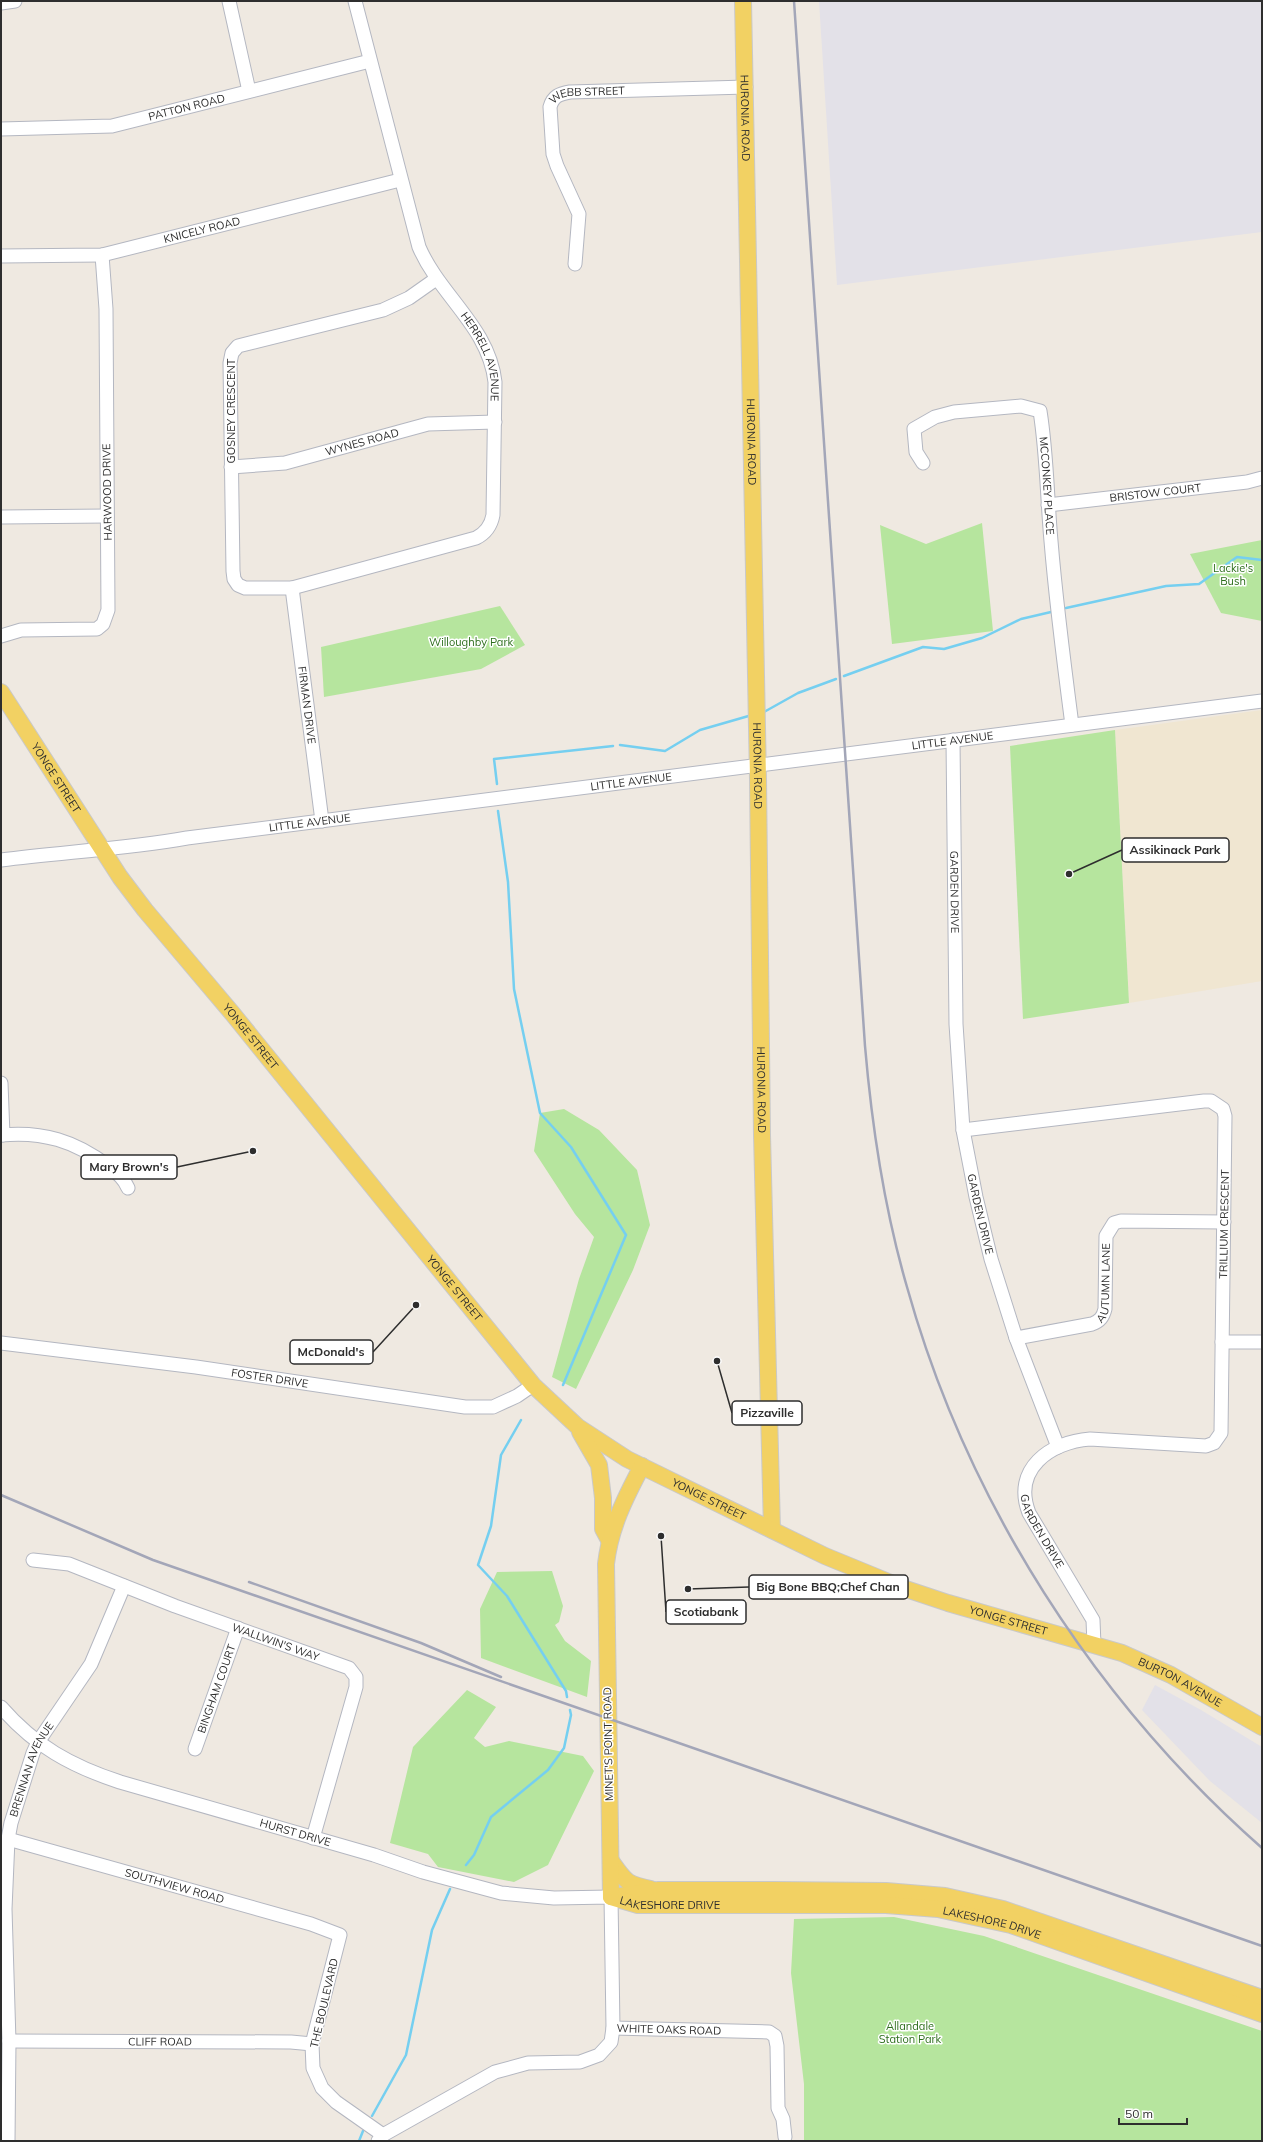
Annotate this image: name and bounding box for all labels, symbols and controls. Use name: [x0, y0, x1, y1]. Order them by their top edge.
street label: HURONIA ROAD: [737, 74, 753, 162]
street label: WEBB STREET: [546, 83, 625, 107]
street label: PATTON ROAD: [147, 91, 226, 124]
street label: KNICELY ROAD: [162, 213, 242, 246]
street label: HERRELL AVENUE: [458, 309, 502, 401]
street label: GOSNEY CRESCENT: [224, 358, 238, 463]
street label: HURONIA ROAD: [744, 398, 759, 485]
street label: WYNES ROAD: [324, 425, 400, 459]
street label: MCCONKEY PLACE: [1036, 436, 1057, 535]
street label: HARWOOD DRIVE: [99, 443, 115, 541]
street label: BRISTOW COURT: [1109, 480, 1202, 505]
park label: Lackie's Bush: [1213, 561, 1253, 588]
park label: Willoughby Park: [429, 635, 513, 649]
street label: FIRMAN DRIVE: [295, 665, 319, 745]
street label: HURONIA ROAD: [750, 722, 765, 809]
street label: LITTLE AVENUE: [911, 728, 994, 753]
street label: YONGE STREET: [28, 739, 84, 816]
street label: LITTLE AVENUE: [590, 769, 673, 794]
street label: LITTLE AVENUE: [268, 810, 351, 834]
callout: Assikinack Park: [1122, 838, 1229, 862]
text: Assikinack Park: [1130, 842, 1221, 857]
street label: GARDEN DRIVE: [947, 851, 962, 933]
street label: YONGE STREET: [219, 1000, 282, 1072]
street label: HURONIA ROAD: [754, 1046, 769, 1133]
callout: Mary Brown's: [81, 1155, 177, 1179]
text: Mary Brown's: [89, 1159, 169, 1174]
street label: TRILLIUM CRESCENT: [1216, 1169, 1232, 1279]
street label: GARDEN DRIVE: [965, 1172, 997, 1256]
street label: AUTUMN LANE: [1093, 1243, 1113, 1326]
street label: YONGE STREET: [423, 1251, 486, 1324]
callout: McDonald's: [290, 1340, 373, 1364]
text: McDonald's: [298, 1344, 364, 1359]
street label: FOSTER DRIVE: [230, 1365, 309, 1391]
callout: Pizzaville: [732, 1401, 802, 1425]
text: Pizzaville: [740, 1405, 794, 1420]
street label: YONGE STREET: [669, 1475, 749, 1523]
street label: GARDEN DRIVE: [1018, 1493, 1067, 1571]
callout: Big Bone BBQ;Chef Chan: [749, 1575, 908, 1599]
text: Big Bone BBQ;Chef Chan: [756, 1579, 900, 1594]
callout: Scotiabank: [666, 1600, 746, 1624]
street label: YONGE STREET: [967, 1602, 1050, 1638]
text: Scotiabank: [674, 1604, 739, 1619]
street label: WALLWIN'S WAY: [230, 1620, 321, 1664]
street label: BINGHAM COURT: [194, 1642, 239, 1735]
street label: BURTON AVENUE: [1136, 1654, 1225, 1710]
street label: MINET'S POINT ROAD: [600, 1687, 616, 1801]
street label: BRENNAN AVENUE: [6, 1719, 57, 1819]
street label: HURST DRIVE: [258, 1816, 332, 1849]
street label: SOUTHVIEW ROAD: [123, 1865, 226, 1906]
street label: LAKESHORE DRIVE: [618, 1893, 720, 1913]
street label: LAKESHORE DRIVE: [942, 1903, 1043, 1942]
street label: THE BOULEVARD: [307, 1957, 341, 2049]
park label: Allandale Station Park: [879, 2019, 942, 2046]
street label: WHITE OAKS ROAD: [616, 2021, 721, 2038]
street label: CLIFF ROAD: [128, 2034, 192, 2049]
scale bar: [1119, 2100, 1187, 2126]
text: 50 m: [1125, 2106, 1153, 2121]

